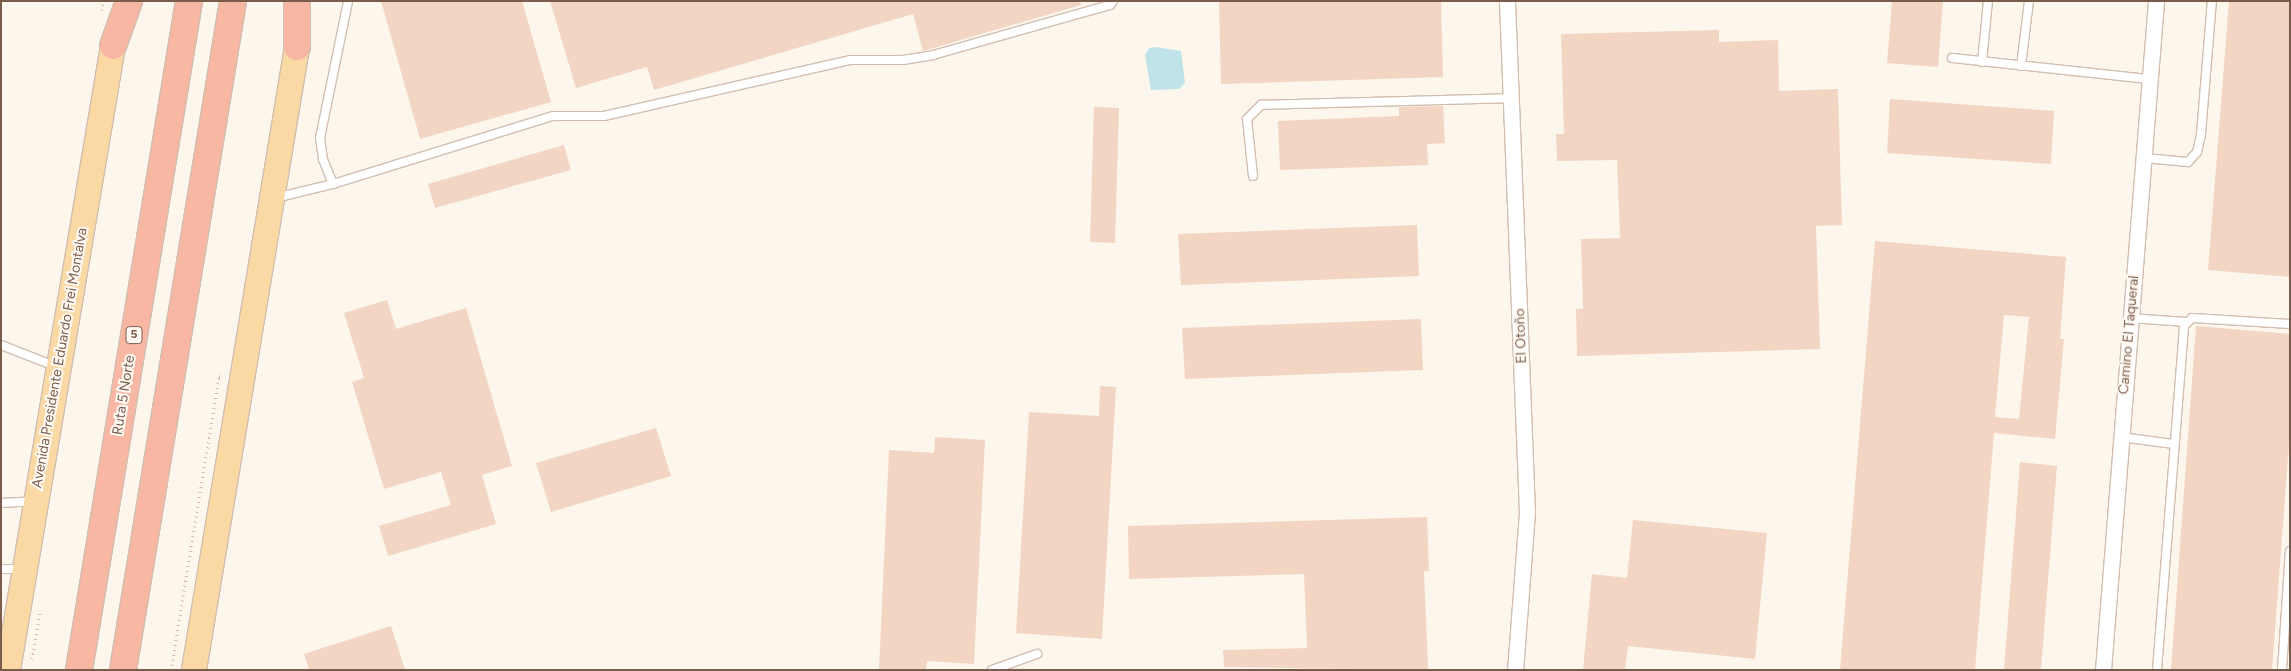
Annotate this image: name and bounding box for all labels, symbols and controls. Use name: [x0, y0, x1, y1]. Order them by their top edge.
street label: Avenida Presidente Eduardo Frei Montalva: [29, 226, 91, 490]
street label: Camino El Taqueral: [2115, 275, 2143, 395]
street label: El Otoño: [1512, 308, 1530, 364]
road number: 5: [125, 326, 143, 344]
street label: Ruta 5 Norte: [109, 354, 139, 436]

